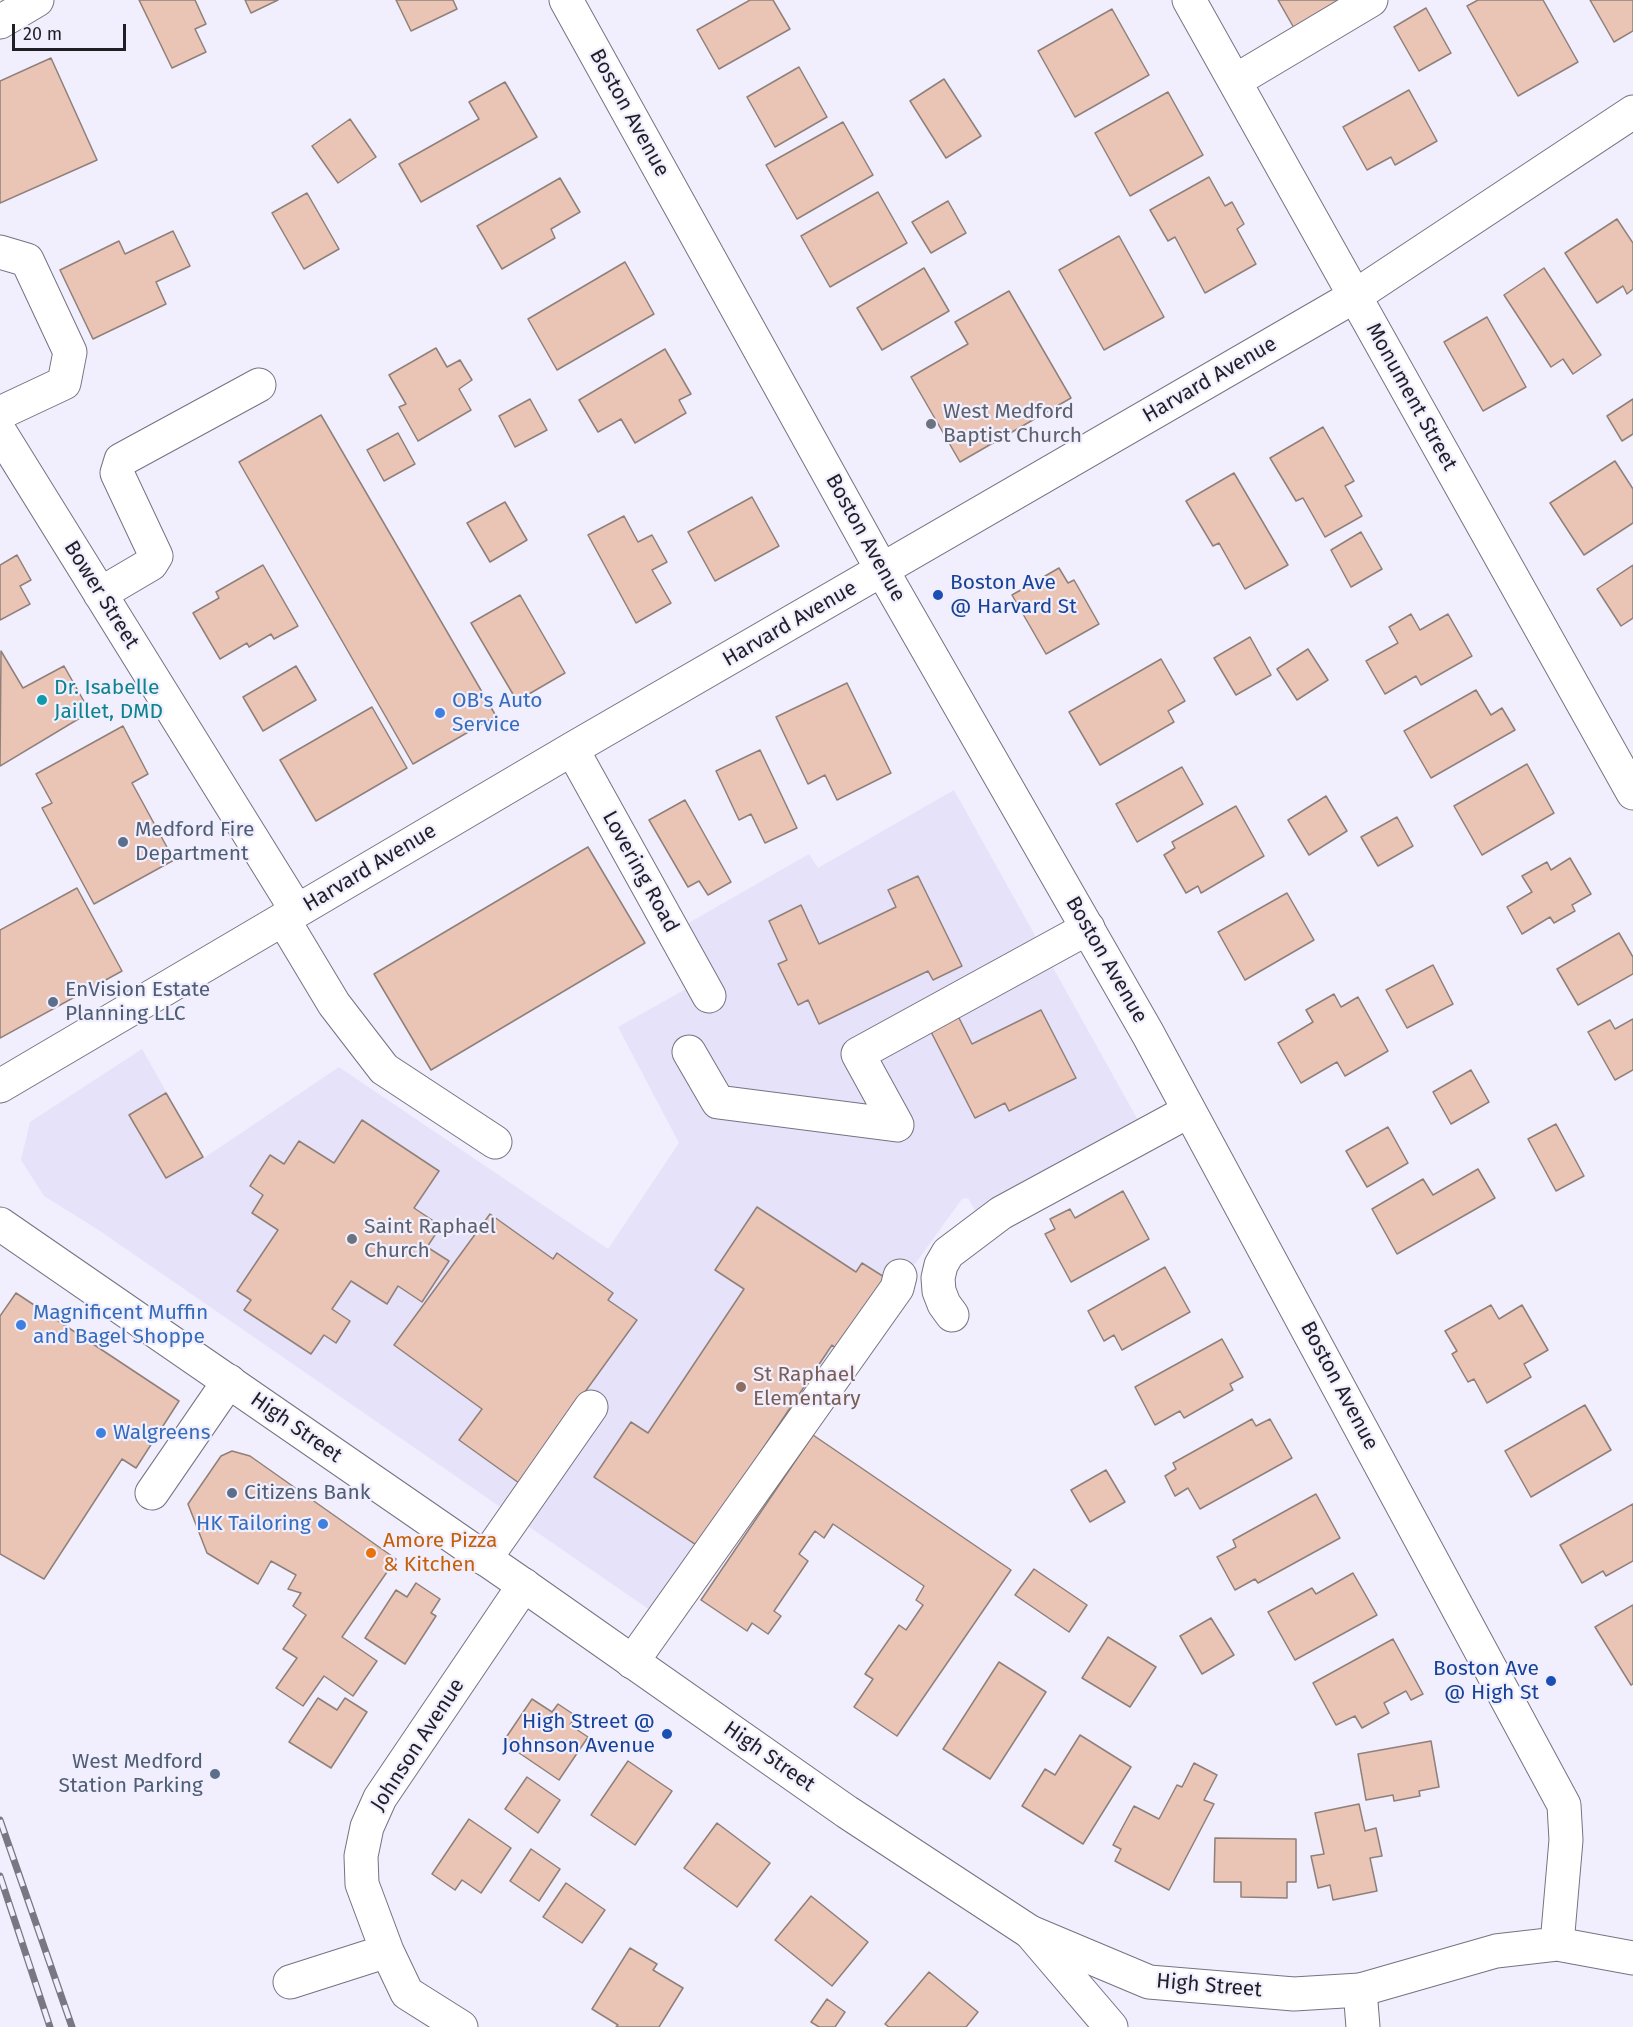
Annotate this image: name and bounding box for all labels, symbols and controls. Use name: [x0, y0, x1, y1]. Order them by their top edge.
scale bar: [15, 12, 129, 50]
text: 20 m: [23, 23, 62, 45]
street label: Boston Avenue: [584, 45, 674, 181]
street label: Monument Street: [1360, 319, 1462, 475]
street label: Harvard Avenue: [1139, 331, 1281, 429]
place label: West Medford Baptist Church: [943, 399, 1082, 449]
marker: West Medford Baptist Church: [924, 417, 938, 431]
street label: Boston Avenue: [820, 470, 910, 606]
street label: Bower Street: [58, 537, 144, 653]
place label: Boston Ave @ Harvard St: [950, 570, 1077, 620]
street label: Harvard Avenue: [719, 575, 861, 673]
marker: Boston Ave @ Harvard St: [931, 588, 945, 602]
place label: Dr. Isabelle Jaillet, DMD: [54, 675, 163, 725]
place label: OB's Auto Service: [452, 688, 543, 738]
marker: Dr. Isabelle Jaillet, DMD: [35, 693, 49, 707]
marker: OB's Auto Service: [433, 706, 447, 720]
street label: Lovering Road: [596, 807, 684, 937]
place label: Medford Fire Department: [135, 817, 254, 867]
street label: Harvard Avenue: [299, 818, 441, 918]
marker: Medford Fire Department: [116, 835, 130, 849]
street label: Boston Avenue: [1060, 892, 1152, 1028]
place label: EnVision Estate Planning LLC: [65, 977, 210, 1027]
marker: EnVision Estate Planning LLC: [46, 995, 60, 1009]
place label: Saint Raphael Church: [364, 1214, 496, 1264]
marker: Saint Raphael Church: [345, 1232, 359, 1246]
place label: Magnificent Muffin and Bagel Shoppe: [33, 1300, 208, 1350]
street label: Boston Avenue: [1295, 1317, 1383, 1455]
marker: Magnificent Muffin and Bagel Shoppe: [14, 1318, 28, 1332]
place label: St Raphael Elementary: [753, 1362, 861, 1412]
marker: St Raphael Elementary: [734, 1380, 748, 1394]
street label: High Street: [245, 1387, 347, 1469]
place label: Walgreens: [113, 1420, 210, 1446]
marker: Walgreens: [94, 1426, 108, 1440]
place label: Citizens Bank: [244, 1480, 371, 1506]
marker: Citizens Bank: [225, 1486, 239, 1500]
place label: HK Tailoring: [196, 1511, 311, 1537]
marker: HK Tailoring: [316, 1517, 330, 1531]
place label: Amore Pizza & Kitchen: [383, 1528, 497, 1578]
marker: Amore Pizza & Kitchen: [364, 1546, 378, 1560]
place label: Boston Ave @ High St: [1433, 1656, 1539, 1706]
street label: Johnson Avenue: [366, 1674, 470, 1816]
marker: Boston Ave @ High St: [1544, 1674, 1558, 1688]
place label: High Street @ Johnson Avenue: [502, 1709, 655, 1759]
street label: High Street: [718, 1716, 820, 1798]
marker: High Street @ Johnson Avenue: [660, 1727, 674, 1741]
place label: West Medford Station Parking: [59, 1749, 203, 1799]
marker: West Medford Station Parking: [208, 1767, 222, 1781]
street label: High Street: [1155, 1969, 1263, 2003]

